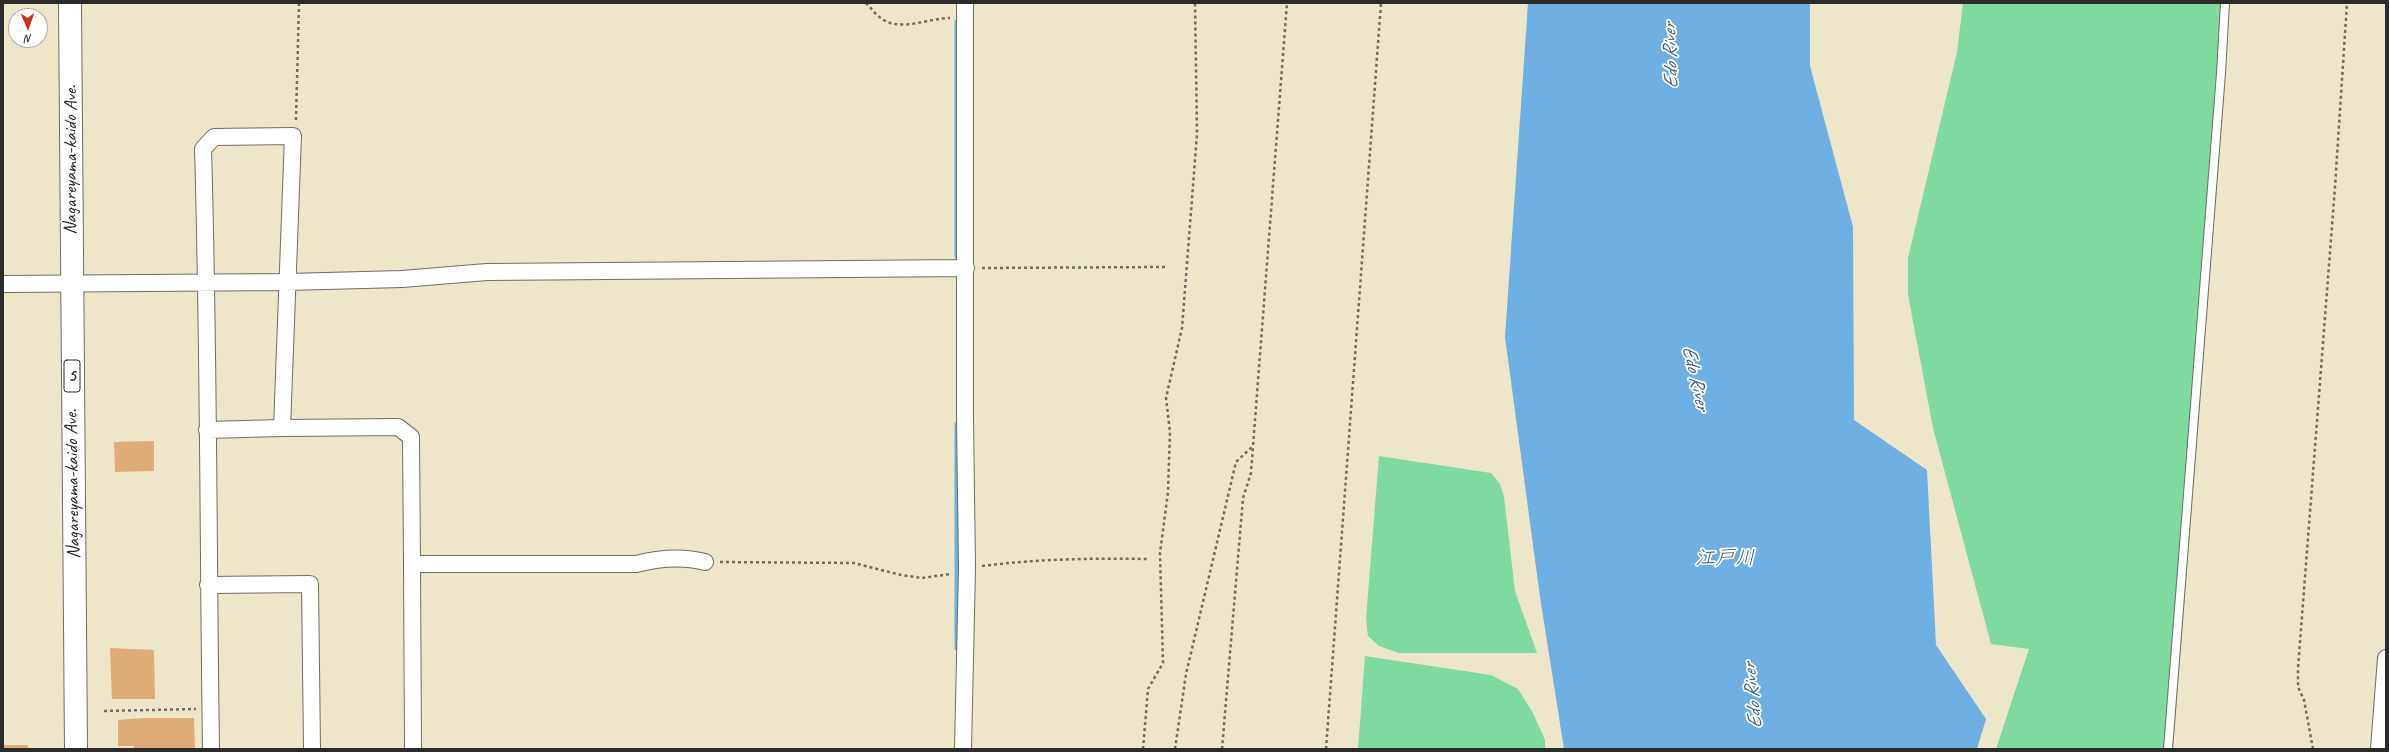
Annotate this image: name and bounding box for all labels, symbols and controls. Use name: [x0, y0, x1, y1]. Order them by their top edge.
north arrow: [8, 8, 48, 48]
water label: Edo River: [1658, 23, 1684, 89]
text: N: [25, 32, 32, 46]
street label: Nagareyama-kaido Ave.: [60, 85, 82, 235]
water label: Edo River: [1676, 343, 1714, 413]
road number: 5: [64, 360, 80, 392]
street label: Nagareyama-kaido Ave.: [60, 409, 86, 559]
water label: 江戸川: [1695, 547, 1755, 571]
water label: Edo River: [1738, 662, 1768, 730]

